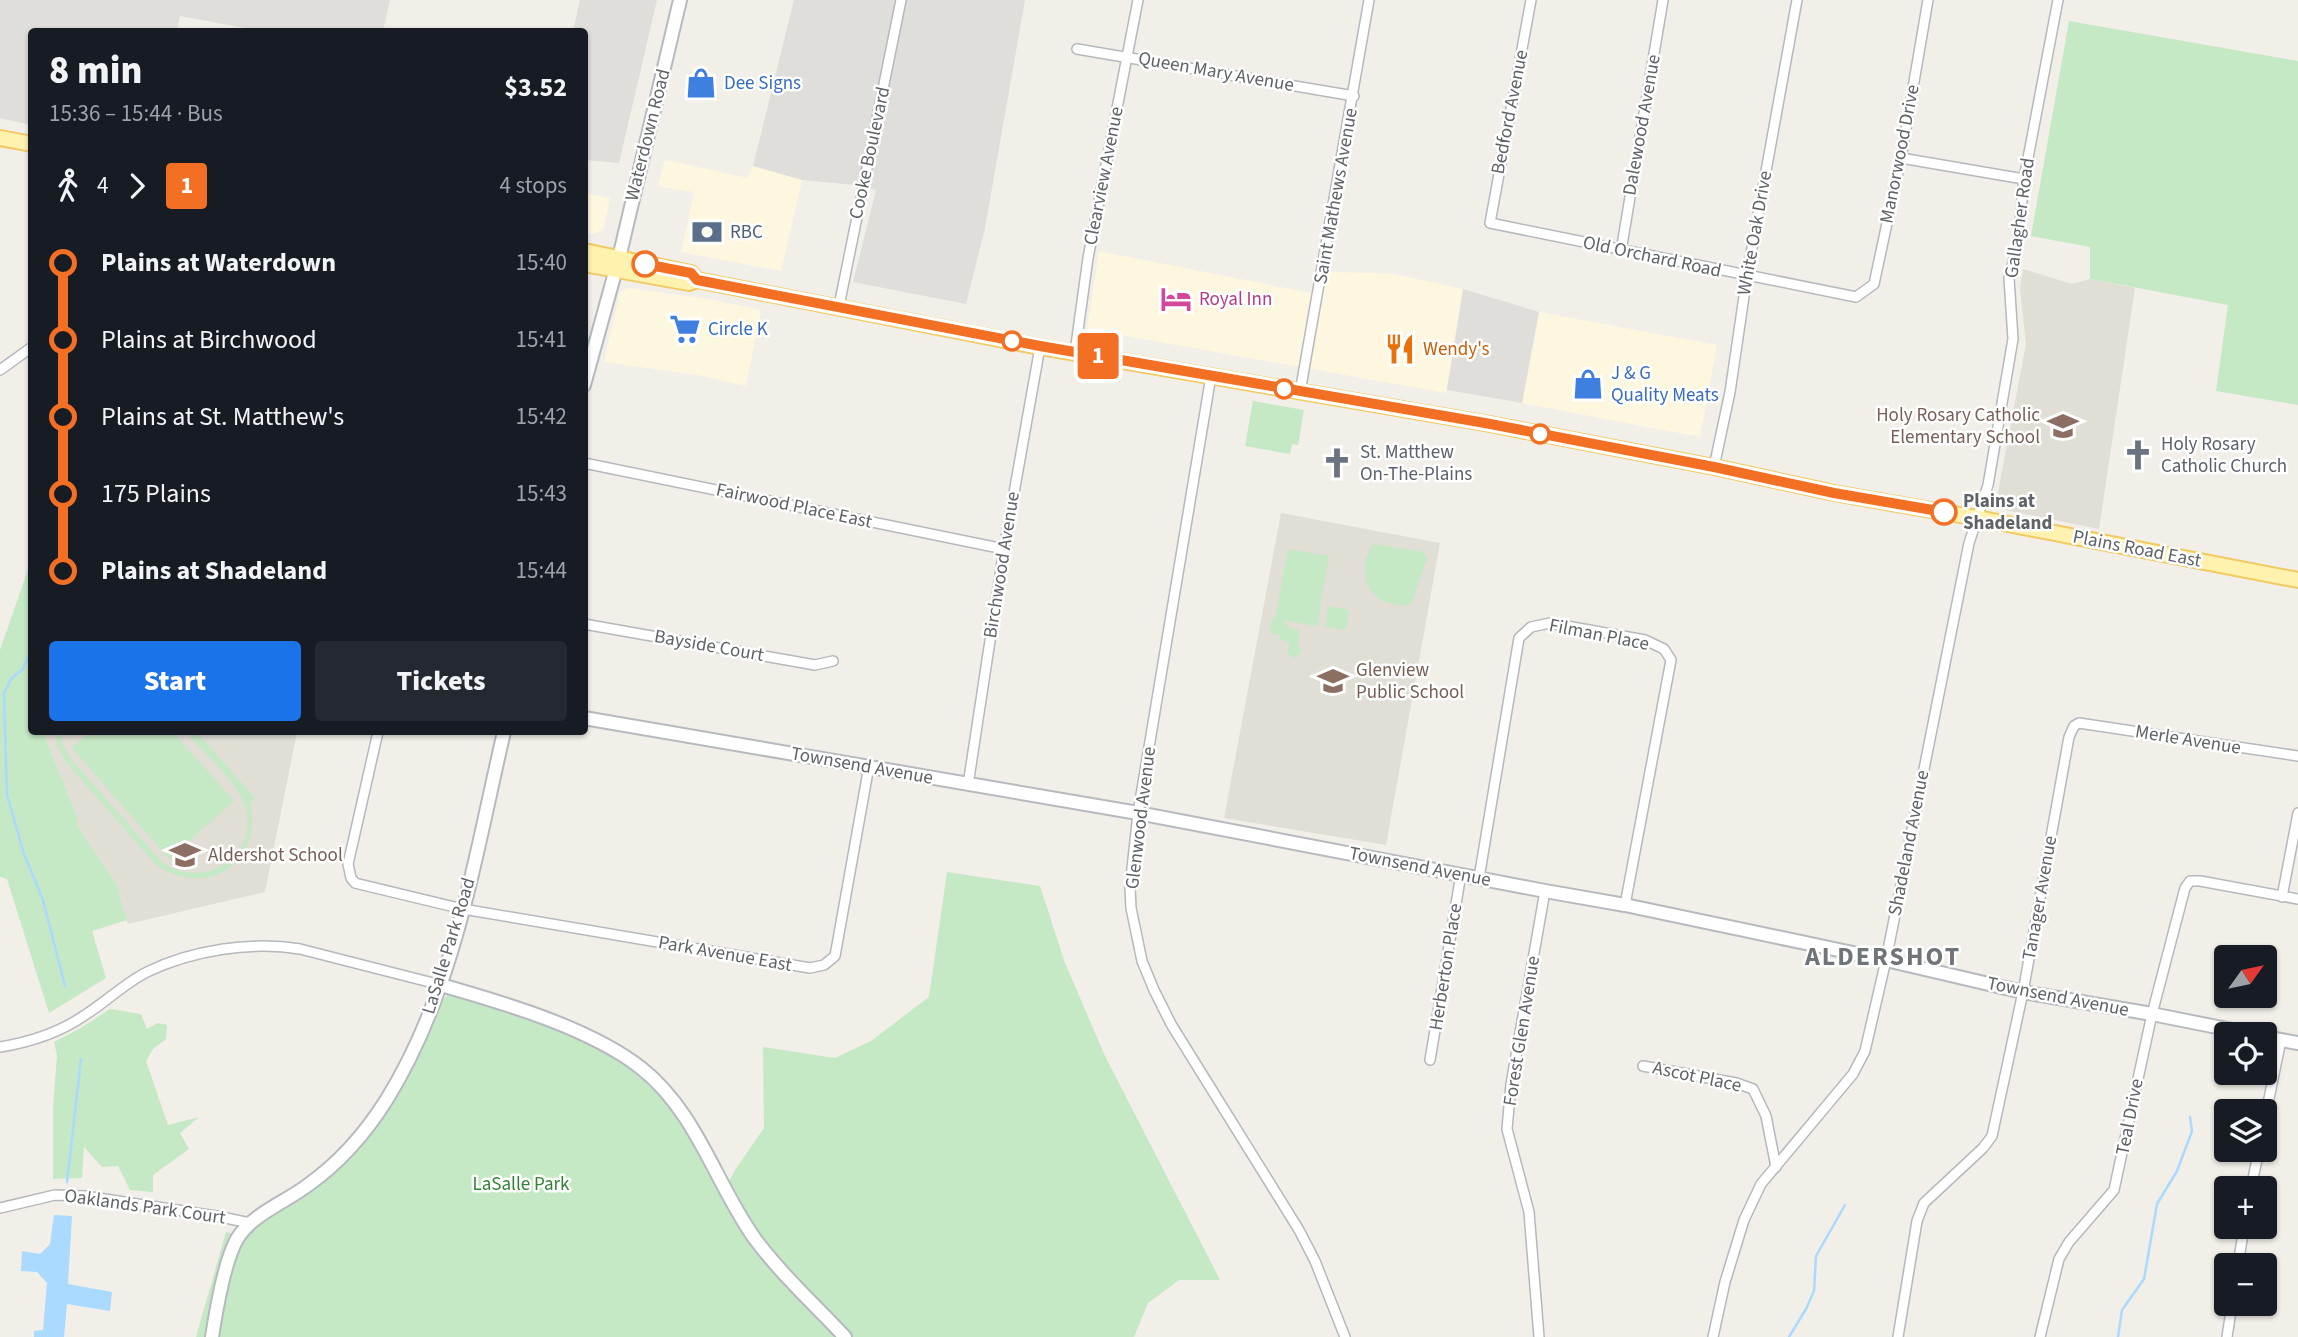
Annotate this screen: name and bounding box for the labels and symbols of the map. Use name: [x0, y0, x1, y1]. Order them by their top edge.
street label: Queen Mary Avenue: [1136, 45, 1296, 99]
street label: Bedford Avenue: [1485, 48, 1535, 176]
street label: Dalewood Avenue: [1616, 52, 1668, 198]
street label: Waterdown Road: [619, 66, 677, 204]
shop icon: Dee Signs: [684, 66, 718, 100]
place label: Dee Signs: [724, 70, 801, 97]
street label: Manorwood Drive: [1873, 82, 1927, 226]
street label: Cooke Boulevard: [843, 84, 897, 222]
street label: Clearview Avenue: [1077, 104, 1131, 248]
street label: Saint Mathews Avenue: [1307, 106, 1365, 286]
street label: Gallagher Road: [1998, 156, 2042, 280]
street label: White Oak Drive: [1731, 169, 1779, 297]
bank icon: RBC: [690, 215, 724, 249]
place label: RBC: [730, 219, 763, 246]
street label: Old Orchard Road: [1580, 229, 1724, 285]
unlabelled marker: [632, 251, 658, 277]
hotel icon: Royal Inn: [1159, 282, 1193, 316]
place label: Royal Inn: [1199, 286, 1272, 313]
supermarket icon: Circle K: [668, 312, 702, 346]
place label: Circle K: [708, 316, 768, 343]
unlabelled marker: [1002, 331, 1022, 351]
restaurant icon: Wendy's: [1383, 332, 1417, 366]
line badge: 1: [1075, 333, 1121, 379]
place label: Wendy's: [1423, 336, 1490, 363]
place label: J & G Quality Meats: [1611, 360, 1719, 409]
shop icon: J & G Quality Meats: [1571, 367, 1605, 401]
unlabelled marker: [1274, 379, 1294, 399]
place label: Holy Rosary Catholic Elementary School: [1876, 402, 2040, 451]
school or university icon: Holy Rosary Catholic Elementary School: [2046, 409, 2080, 443]
unlabelled marker: [1530, 424, 1550, 444]
place label: Holy Rosary Catholic Church: [2161, 431, 2287, 480]
church icon: Holy Rosary Catholic Church: [2121, 438, 2155, 472]
place label: St. Matthew On-The-Plains: [1360, 439, 1472, 488]
church icon: St. Matthew On-The-Plains: [1320, 446, 1354, 480]
street label: Fairwood Place East: [714, 476, 875, 536]
place label: Plains at Shadeland: [1963, 488, 2052, 537]
street label: Birchwood Avenue: [977, 490, 1027, 640]
marker: Plains at Shadeland: [1931, 499, 1957, 525]
street label: Plains Road East: [2071, 523, 2204, 575]
street label: Filman Place: [1547, 612, 1651, 658]
street label: Bayside Court: [652, 623, 766, 669]
place label: Glenview Public School: [1356, 657, 1464, 706]
school or university icon: Glenview Public School: [1316, 664, 1350, 698]
street label: Merle Avenue: [2133, 718, 2243, 762]
street label: Townsend Avenue: [789, 740, 935, 792]
street label: Glenwood Avenue: [1119, 745, 1163, 891]
street label: Shadeland Avenue: [1882, 768, 1936, 918]
street label: Tanager Avenue: [2016, 834, 2064, 962]
school or university icon: Aldershot School: [168, 838, 202, 872]
street label: Townsend Avenue: [1347, 840, 1493, 894]
place label: Aldershot School: [208, 842, 343, 869]
street label: LaSalle Park Road: [415, 874, 483, 1018]
street label: Herberton Place: [1423, 901, 1469, 1033]
street label: Park Avenue East: [656, 929, 795, 979]
district label: ALDERSHOT: [1804, 938, 1961, 975]
north arrow: [2214, 945, 2277, 1008]
street label: Forest Glen Avenue: [1497, 954, 1547, 1108]
street label: Townsend Avenue: [1985, 970, 2131, 1024]
street label: Ascot Place: [1650, 1054, 1744, 1100]
street label: Teal Drive: [2109, 1076, 2151, 1158]
park label: LaSalle Park: [473, 1171, 570, 1198]
street label: Oaklands Park Court: [63, 1182, 228, 1232]

